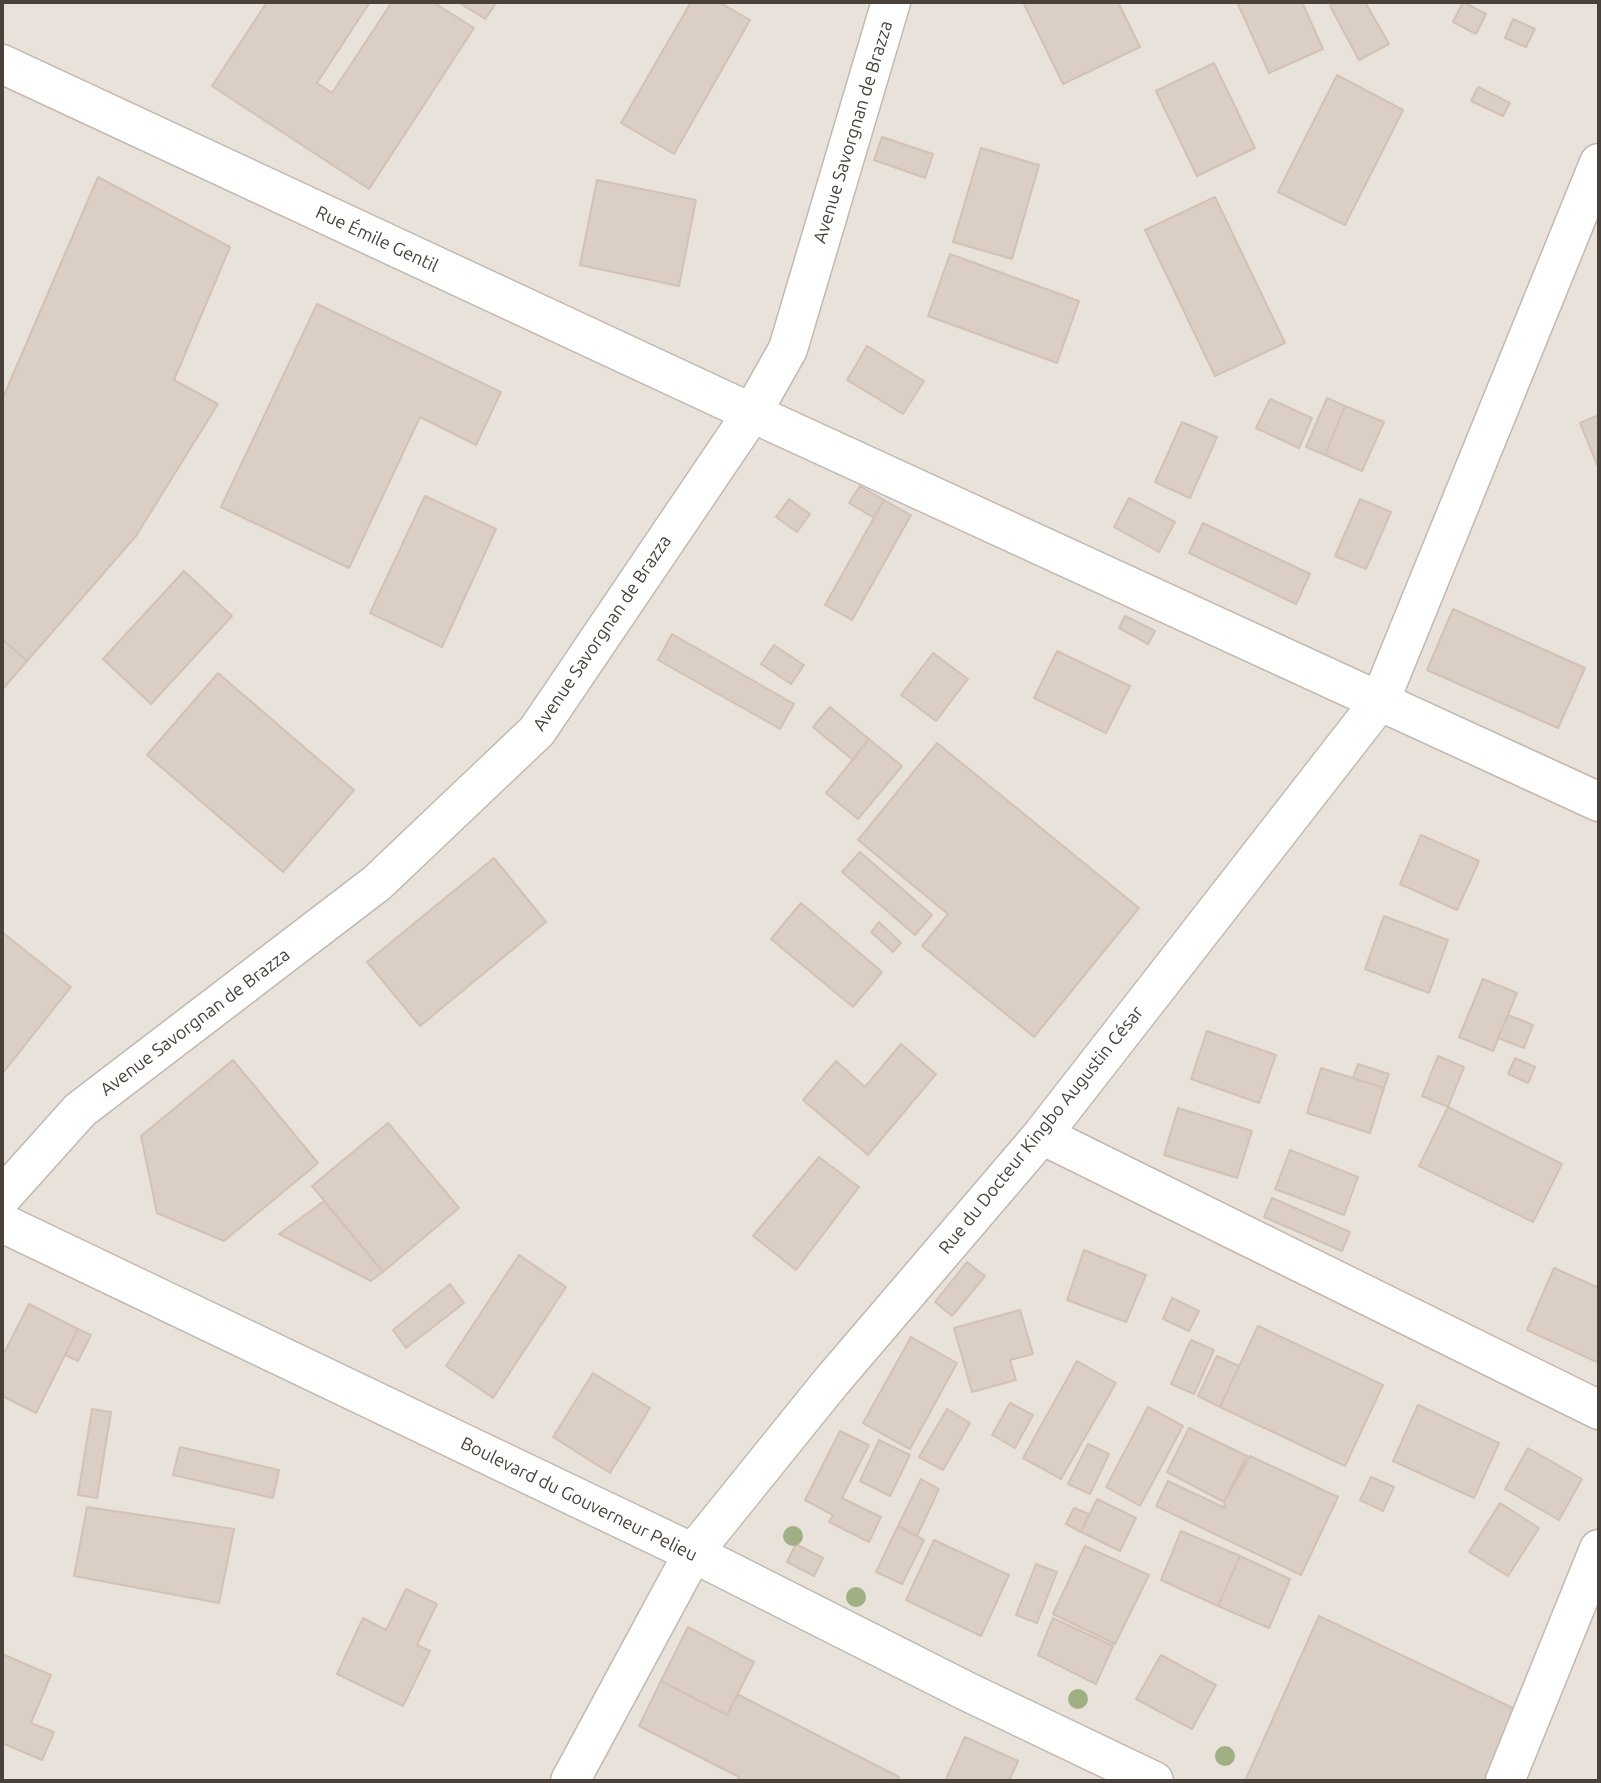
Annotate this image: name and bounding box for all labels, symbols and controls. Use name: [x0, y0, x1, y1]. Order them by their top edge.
street label: Avenue Savorgnan de Brazza: [809, 18, 897, 246]
street label: Rue Émile Gentil: [312, 201, 442, 277]
street label: Avenue Savorgnan de Brazza: [528, 531, 676, 735]
street label: Avenue Savorgnan de Brazza: [96, 944, 294, 1100]
street label: Rue du Docteur Kingbo Augustin César: [934, 1002, 1148, 1258]
street label: Boulevard du Gouverneur Pelieu: [457, 1432, 701, 1566]

